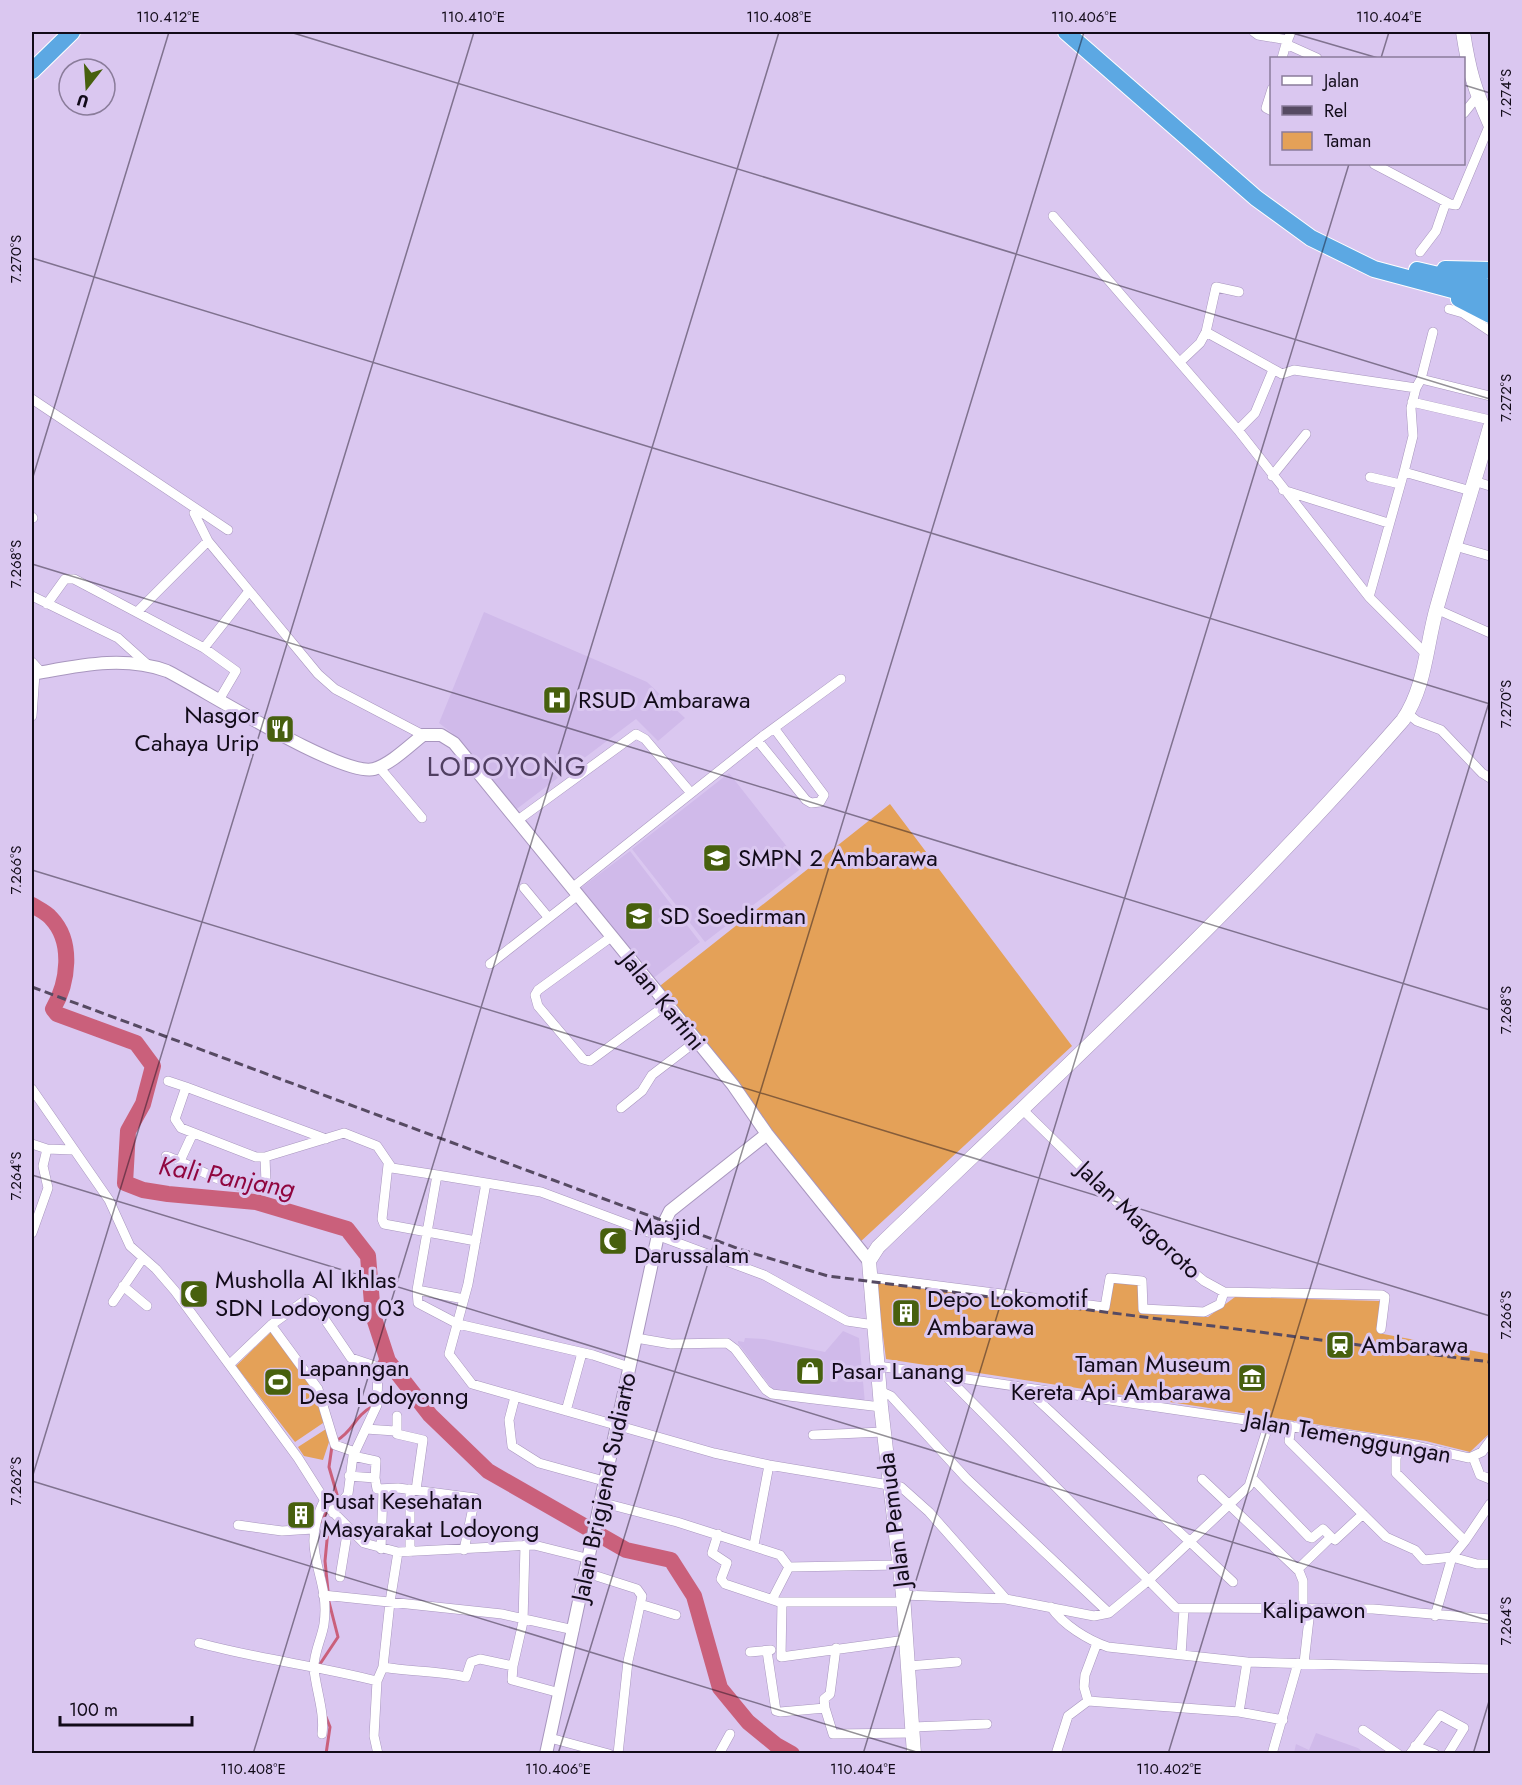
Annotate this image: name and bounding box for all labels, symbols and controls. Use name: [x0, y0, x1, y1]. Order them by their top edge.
text: 110.412°E: [136, 6, 200, 28]
text: 110.410°E: [441, 6, 505, 28]
text: 110.408°E: [746, 6, 812, 28]
text: 110.406°E: [1051, 6, 1117, 28]
text: 110.404°E: [1356, 6, 1422, 28]
north arrow: [57, 57, 117, 117]
legend: [1270, 57, 1465, 165]
text: Jalan: [1322, 68, 1359, 94]
text: 7.274°S: [1495, 69, 1517, 117]
text: U: [74, 88, 91, 114]
text: Rel: [1324, 98, 1348, 124]
text: Taman: [1324, 128, 1371, 154]
text: 7.270°S: [5, 235, 27, 283]
text: 7.272°S: [1495, 374, 1517, 422]
text: 7.268°S: [5, 540, 27, 588]
text: 7.270°S: [1495, 680, 1517, 728]
place label: RSUD Ambarawa: [578, 682, 750, 717]
hospital icon: RSUD Ambarawa: [541, 684, 573, 716]
place label: Nasgor Cahaya Urip: [135, 697, 260, 760]
restaurant icon: Nasgor Cahaya Urip: [264, 713, 296, 745]
district label: LODOYONG: [427, 747, 587, 786]
place label: SMPN 2 Ambarawa: [738, 840, 938, 875]
school or university icon: SMPN 2 Ambarawa: [701, 842, 733, 874]
text: 7.266°S: [5, 845, 27, 895]
place label: SD Soedirman: [660, 898, 806, 933]
school or university icon: SD Soedirman: [623, 900, 655, 932]
street label: Jalan Kartini: [611, 941, 714, 1058]
text: 7.268°S: [1495, 986, 1517, 1034]
water label: Kali Panjang: [156, 1146, 298, 1208]
street label: Jalan Margoroto: [1067, 1150, 1210, 1287]
text: 7.264°S: [5, 1151, 27, 1201]
place label: Masjid Darussalam: [634, 1209, 749, 1272]
mosque icon: Masjid Darussalam: [597, 1225, 629, 1257]
place label: Musholla Al Ikhlas SDN Lodoyong 03: [215, 1262, 405, 1325]
mosque icon: Musholla Al Ikhlas SDN Lodoyong 03: [178, 1278, 210, 1310]
place label: Depo Lokomotif Ambarawa: [927, 1281, 1089, 1344]
text: 7.266°S: [1495, 1290, 1517, 1340]
building icon: Depo Lokomotif Ambarawa: [890, 1297, 922, 1329]
place label: Ambarawa: [1361, 1327, 1468, 1362]
station icon: Ambarawa: [1324, 1329, 1356, 1361]
place label: Taman Museum Kereta Api Ambarawa: [1011, 1346, 1231, 1409]
place label: Lapanngan Desa Lodoyonng: [299, 1350, 469, 1413]
place label: Pasar Lanang: [831, 1353, 964, 1388]
shop icon: Pasar Lanang: [794, 1355, 826, 1387]
museum icon: Taman Museum Kereta Api Ambarawa: [1236, 1362, 1268, 1394]
sports icon: Lapanngan Desa Lodoyonng: [262, 1366, 294, 1398]
street label: Jalan Brigjend Sudiarto: [562, 1369, 645, 1608]
street label: Jalan Temenggungan: [1239, 1401, 1454, 1472]
street label: Jalan Pemuda: [868, 1451, 919, 1592]
text: 7.262°S: [5, 1457, 27, 1505]
place label: Pusat Kesehatan Masyarakat Lodoyong: [322, 1483, 539, 1546]
building icon: Pusat Kesehatan Masyarakat Lodoyong: [285, 1499, 317, 1531]
street label: Kalipawon: [1262, 1592, 1366, 1627]
text: 7.264°S: [1495, 1596, 1517, 1646]
scale bar: [60, 1689, 192, 1727]
text: 100 m: [69, 1697, 118, 1723]
text: 110.408°E: [220, 1758, 286, 1780]
text: 110.406°E: [525, 1758, 591, 1780]
text: 110.404°E: [830, 1758, 896, 1780]
text: 110.402°E: [1136, 1758, 1202, 1780]

